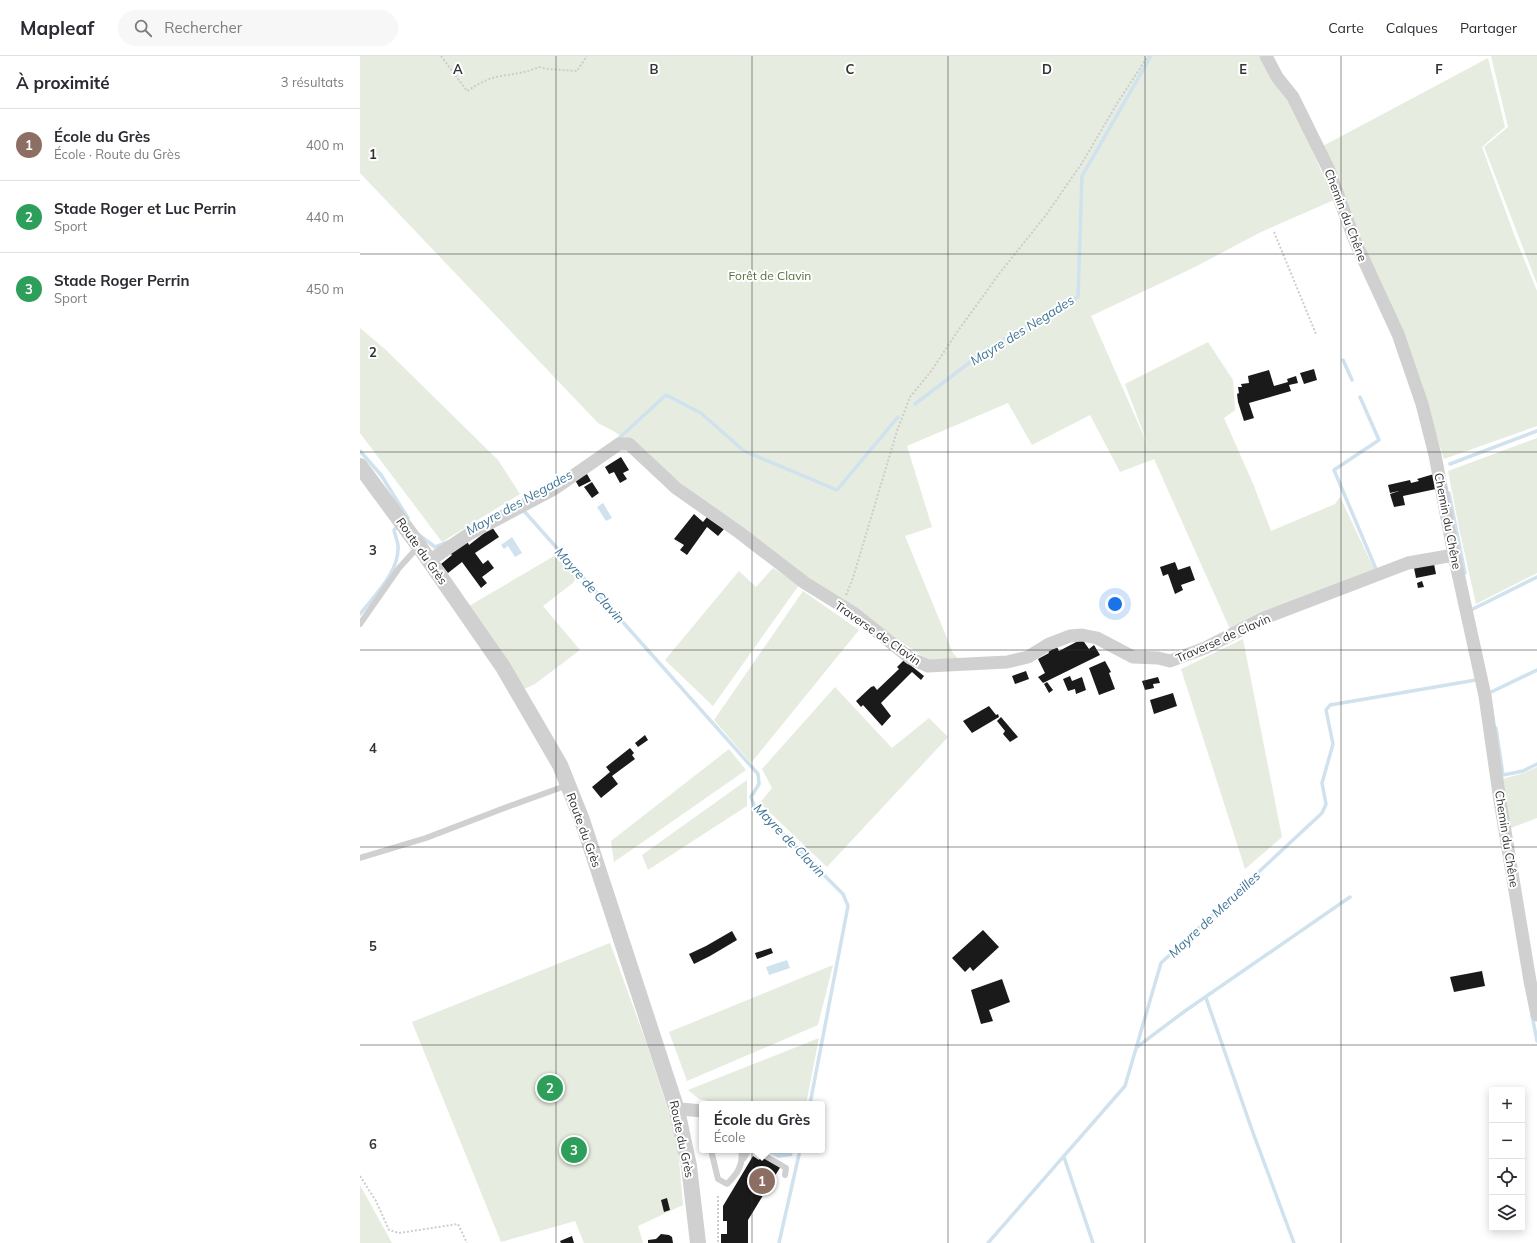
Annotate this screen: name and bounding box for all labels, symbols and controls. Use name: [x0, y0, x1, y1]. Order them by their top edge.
search box: [118, 10, 398, 46]
text: Mapleaf: [20, 16, 94, 40]
icon: search: [132, 17, 154, 39]
text: Rechercher: [164, 18, 242, 37]
text: Carte: [1328, 19, 1364, 37]
text: Calques: [1386, 19, 1438, 37]
text: Partager: [1460, 19, 1517, 37]
text: A: [453, 61, 463, 77]
text: B: [650, 61, 659, 77]
text: C: [846, 61, 855, 77]
text: D: [1042, 61, 1052, 77]
text: E: [1239, 61, 1247, 77]
text: F: [1435, 61, 1443, 77]
text: À proximité: [16, 72, 110, 93]
text: 3 résultats: [281, 74, 344, 90]
text: École du Grès: [54, 127, 150, 146]
text: 1: [25, 137, 33, 153]
text: 400 m: [306, 137, 344, 153]
text: École · Route du Grès: [54, 146, 180, 162]
text: 1: [369, 146, 377, 162]
street label: Chemin du Chêne: [1321, 167, 1371, 263]
text: Stade Roger et Luc Perrin: [54, 199, 236, 218]
text: 2: [25, 209, 33, 225]
text: 440 m: [306, 209, 344, 225]
text: Sport: [54, 218, 87, 234]
park label: Forêt de Clavin: [729, 268, 811, 283]
text: Stade Roger Perrin: [54, 271, 190, 290]
text: 3: [25, 281, 33, 297]
text: 450 m: [306, 281, 344, 297]
text: Sport: [54, 290, 87, 306]
water label: Mayre des Negades: [967, 292, 1077, 368]
text: 2: [369, 344, 377, 360]
water label: Mayre des Negades: [463, 466, 575, 538]
street label: Chemin du Chêne: [1431, 472, 1465, 570]
street label: Route du Grès: [393, 515, 451, 588]
text: 3: [369, 542, 377, 558]
water label: Mayre de Clavin: [552, 544, 628, 626]
your location: [1105, 594, 1125, 614]
street label: Traverse de Clavin: [832, 598, 924, 668]
street label: Traverse de Clavin: [1173, 610, 1273, 666]
text: 4: [369, 740, 377, 756]
street label: Chemin du Chêne: [1492, 789, 1522, 889]
street label: Route du Grès: [564, 791, 604, 870]
water label: Mayre de Clavin: [751, 800, 829, 880]
water label: Mayre de Merueilles: [1165, 867, 1263, 961]
text: 5: [369, 938, 377, 954]
pin: 2: [537, 1073, 563, 1103]
map controls: [1489, 1087, 1525, 1231]
button: +: [1489, 1087, 1525, 1123]
street label: Route du Grès: [667, 1099, 698, 1179]
popup: [699, 1101, 825, 1153]
text: École du Grès: [714, 1110, 810, 1129]
button: −: [1489, 1123, 1525, 1159]
text: École: [714, 1129, 745, 1145]
pin: 3: [561, 1135, 587, 1165]
text: 6: [369, 1136, 377, 1152]
button: locate: [1489, 1159, 1525, 1195]
pin: 1: [749, 1166, 775, 1196]
button: layers: [1489, 1195, 1525, 1231]

